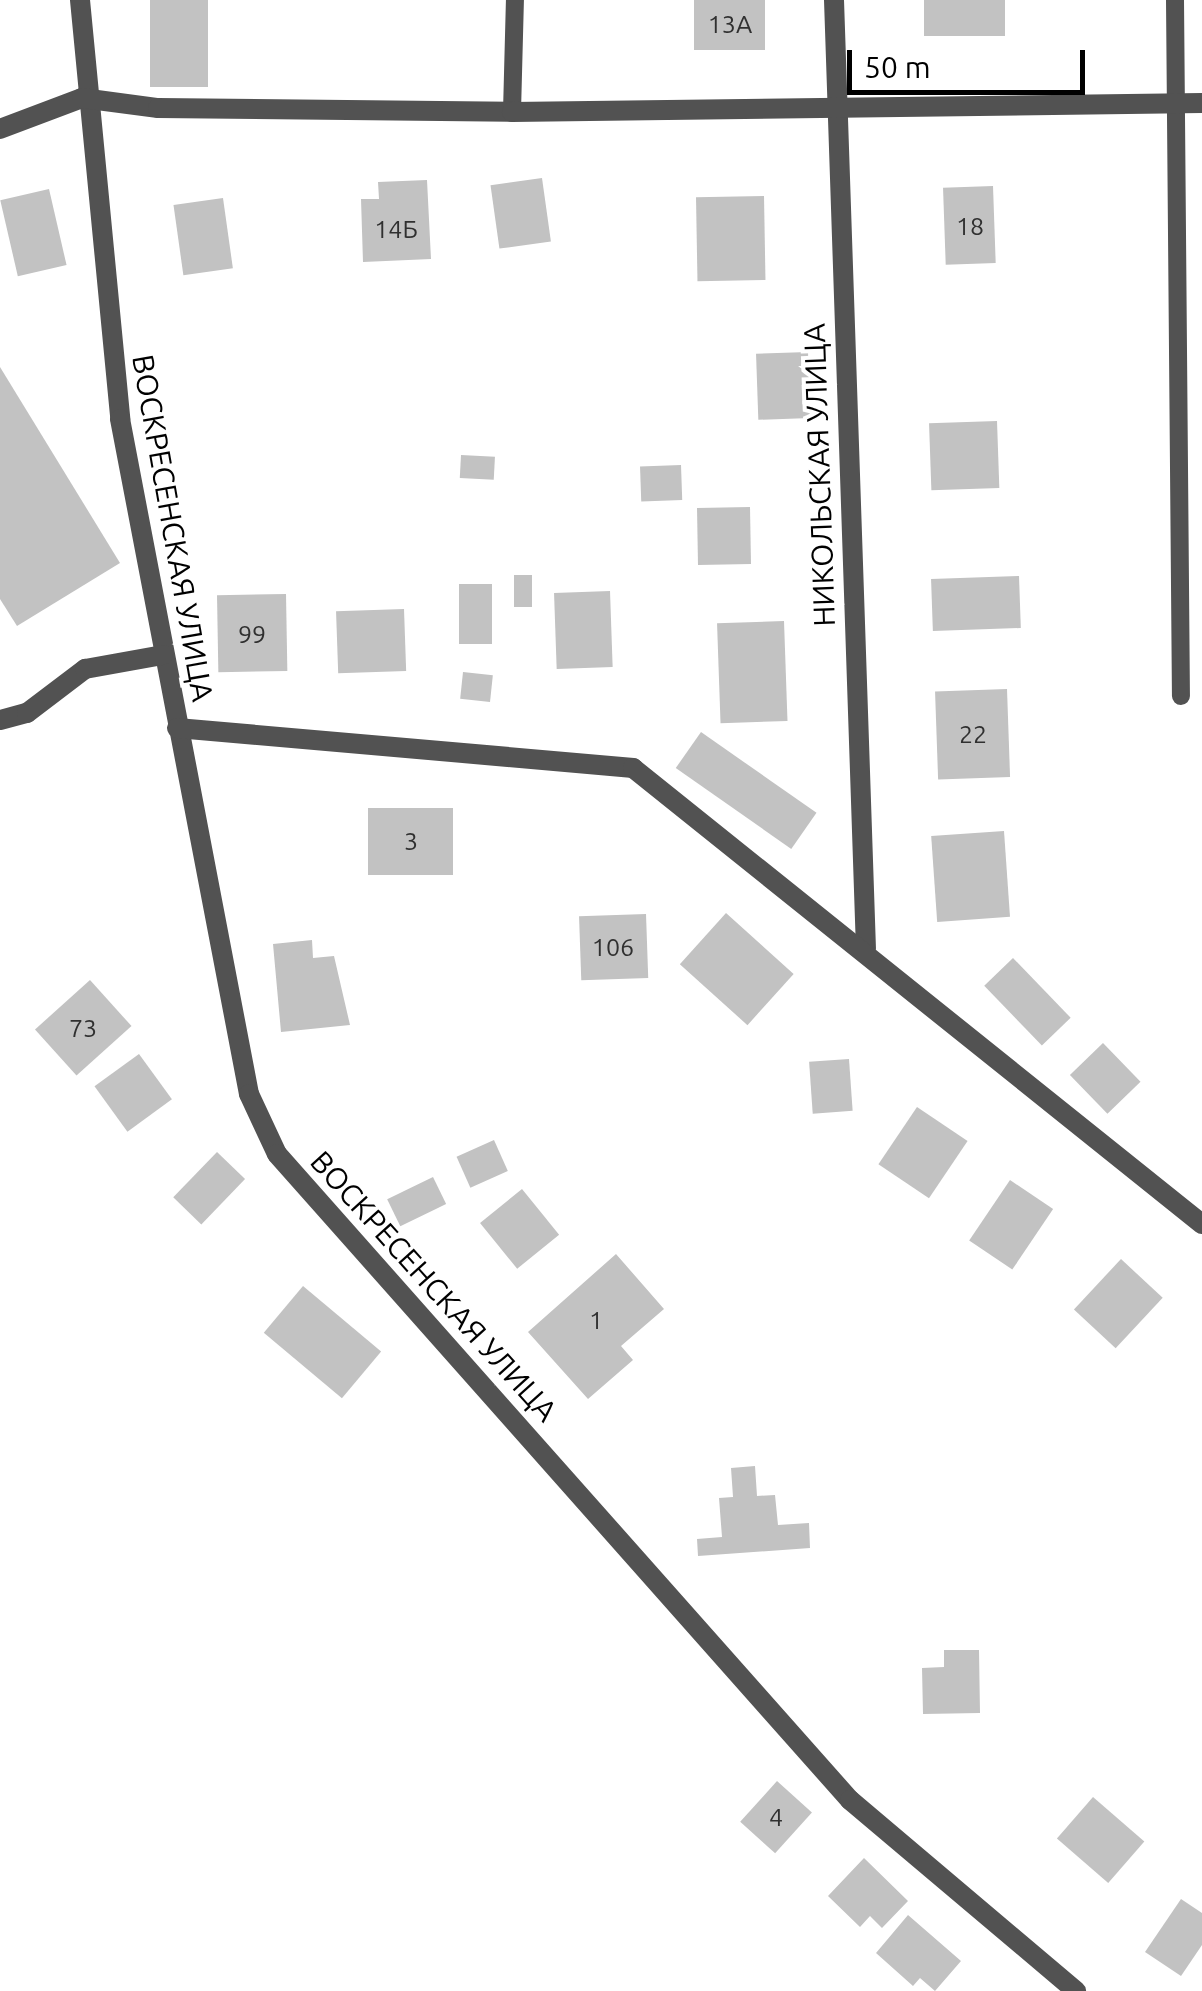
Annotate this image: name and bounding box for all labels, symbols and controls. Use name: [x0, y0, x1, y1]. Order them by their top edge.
house number: 13А: [708, 9, 752, 39]
scale bar: [852, 30, 1090, 92]
text: 50 m: [864, 50, 931, 84]
house number: 18: [956, 211, 984, 241]
house number: 14Б: [374, 214, 418, 244]
street label: НИКОЛЬСКАЯ УЛИЦА: [796, 323, 842, 627]
street label: ВОСКРЕСЕНСКАЯ УЛИЦА: [125, 352, 221, 704]
house number: 99: [238, 619, 266, 649]
house number: 22: [959, 719, 987, 749]
house number: 3: [404, 826, 418, 856]
house number: 106: [592, 932, 634, 962]
house number: 73: [69, 1013, 97, 1043]
street label: ВОСКРЕСЕНСКАЯ УЛИЦА: [303, 1143, 565, 1429]
house number: 1: [589, 1305, 603, 1335]
house number: 4: [769, 1802, 783, 1832]

